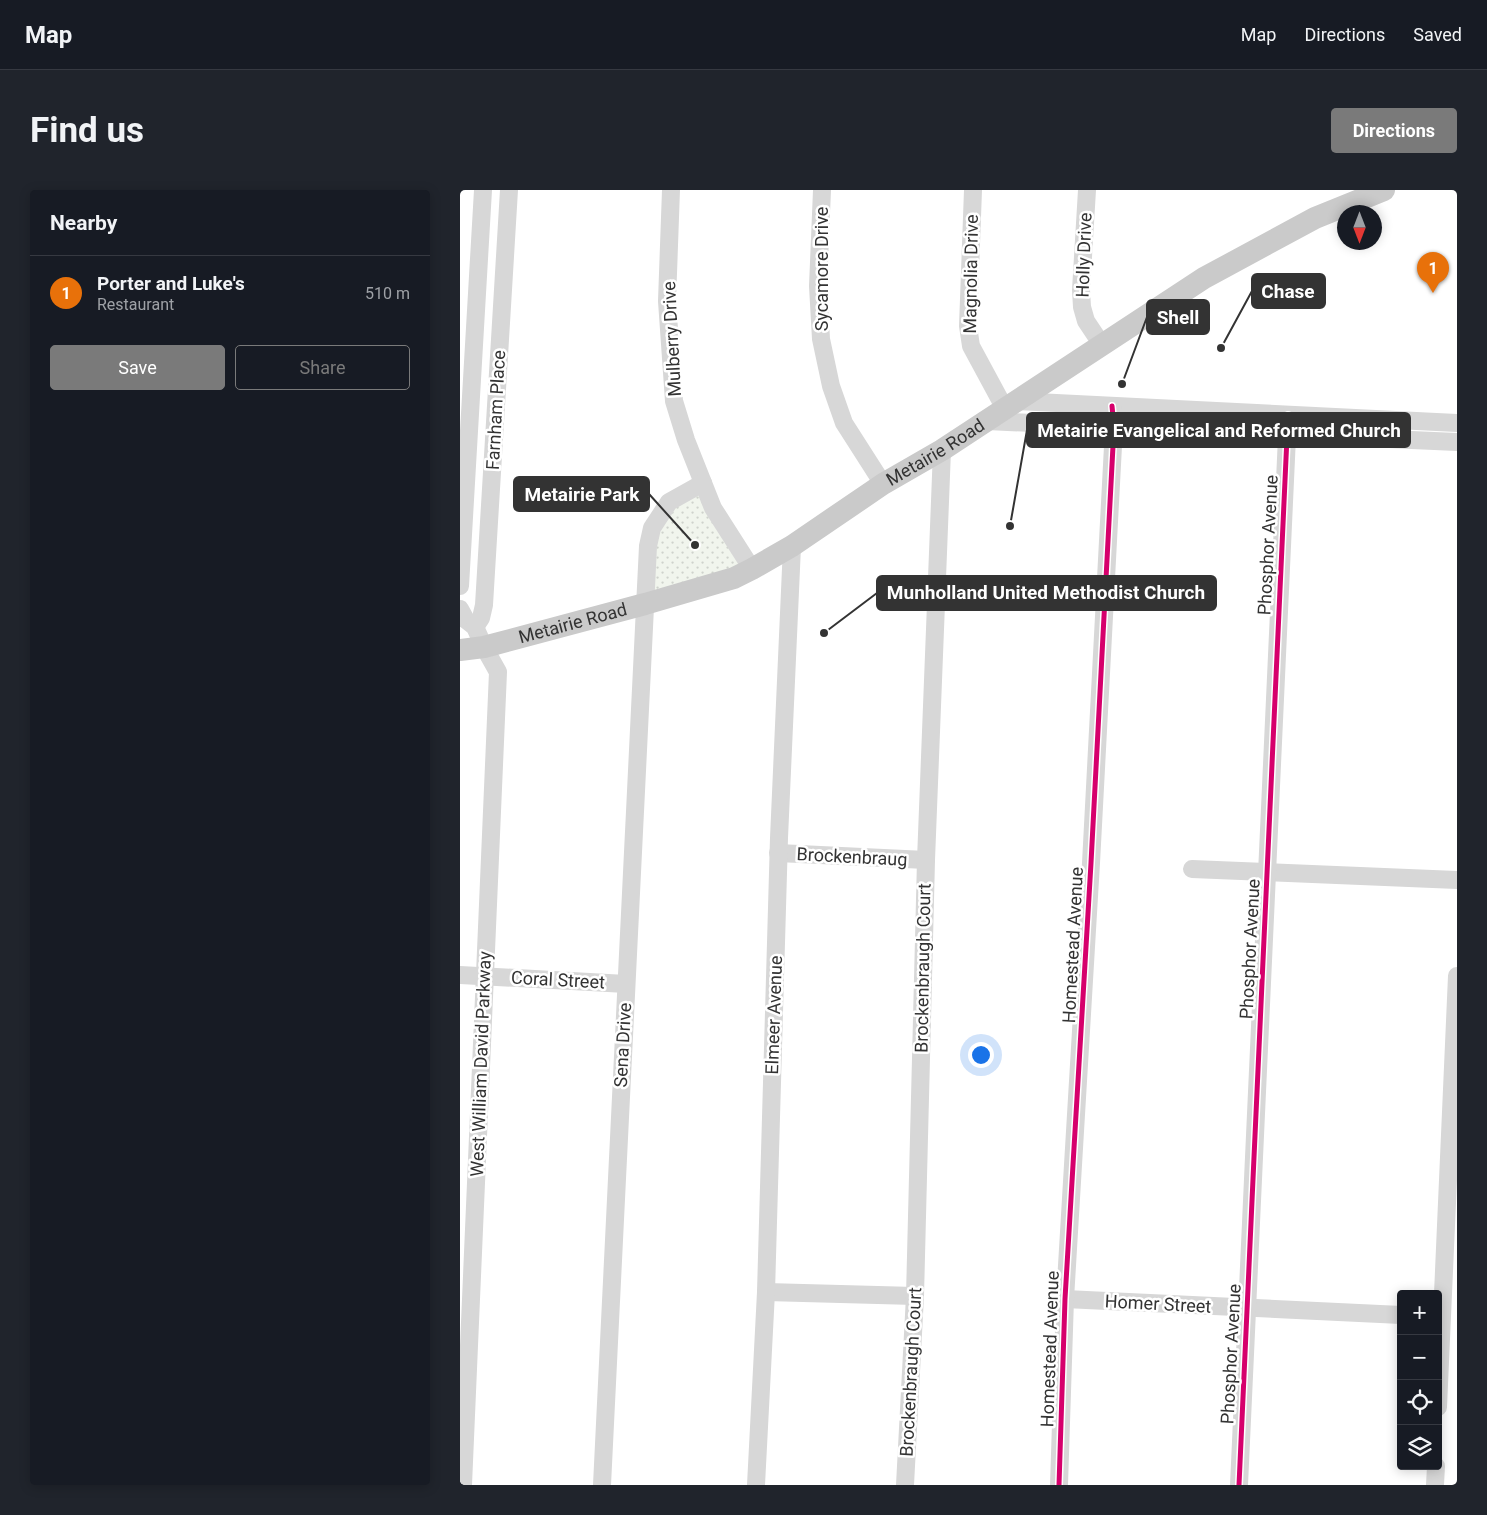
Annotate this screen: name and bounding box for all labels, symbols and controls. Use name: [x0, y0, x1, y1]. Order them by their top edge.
text: Map: [25, 21, 72, 49]
text: Map: [1241, 24, 1276, 45]
text: Directions: [1304, 24, 1385, 45]
text: Saved: [1413, 24, 1462, 45]
button: Directions: [1331, 108, 1457, 153]
text: Find us: [30, 110, 144, 151]
north arrow: [1337, 205, 1382, 250]
street label: Sycamore Drive: [811, 207, 832, 331]
text: Nearby: [50, 211, 117, 235]
street label: Holly Drive: [1072, 212, 1095, 298]
street label: Magnolia Drive: [959, 214, 982, 334]
pin: 1: [1417, 252, 1449, 293]
text: Porter and Luke's: [97, 272, 245, 295]
callout: Chase: [1252, 274, 1325, 308]
text: Chase: [1261, 280, 1315, 303]
street label: Mulberry Drive: [658, 281, 685, 397]
text: 1: [61, 284, 71, 303]
text: 510 m: [365, 284, 410, 303]
text: Restaurant: [97, 295, 174, 314]
callout: Shell: [1147, 300, 1209, 334]
text: Shell: [1157, 306, 1199, 329]
button: Save: [50, 345, 225, 390]
button: Share: [235, 345, 410, 390]
street label: Farnham Place: [482, 350, 509, 470]
callout: Metairie Evangelical and Reformed Church: [1027, 413, 1410, 447]
street label: Metairie Road: [882, 414, 988, 490]
text: Metairie Evangelical and Reformed Church: [1037, 419, 1401, 442]
street label: Phosphor Avenue: [1253, 474, 1282, 616]
callout: Metairie Park: [514, 477, 649, 511]
text: Metairie Park: [525, 483, 640, 506]
callout: Munholland United Methodist Church: [877, 576, 1216, 610]
text: Munholland United Methodist Church: [887, 581, 1205, 604]
street label: Metairie Road: [516, 598, 629, 647]
street label: Brockenbraug: [796, 843, 908, 870]
street label: Homestead Avenue: [1058, 866, 1087, 1024]
street label: Phosphor Avenue: [1235, 878, 1264, 1020]
street label: Brockenbraugh Court: [911, 883, 934, 1053]
street label: West William David Parkway: [466, 950, 495, 1177]
street label: Elmeer Avenue: [761, 955, 786, 1075]
street label: Coral Street: [511, 967, 606, 992]
street label: Sena Drive: [610, 1002, 635, 1088]
your location: [968, 1042, 994, 1068]
street label: Homestead Avenue: [1036, 1270, 1063, 1428]
street label: Phosphor Avenue: [1216, 1283, 1245, 1425]
street label: Brockenbraugh Court: [896, 1287, 925, 1457]
street label: Homer Street: [1104, 1290, 1212, 1317]
map controls: [1397, 1290, 1442, 1470]
button: +: [1397, 1290, 1442, 1335]
button: −: [1397, 1335, 1442, 1380]
button: locate: [1397, 1380, 1442, 1425]
button: layers: [1397, 1425, 1442, 1470]

